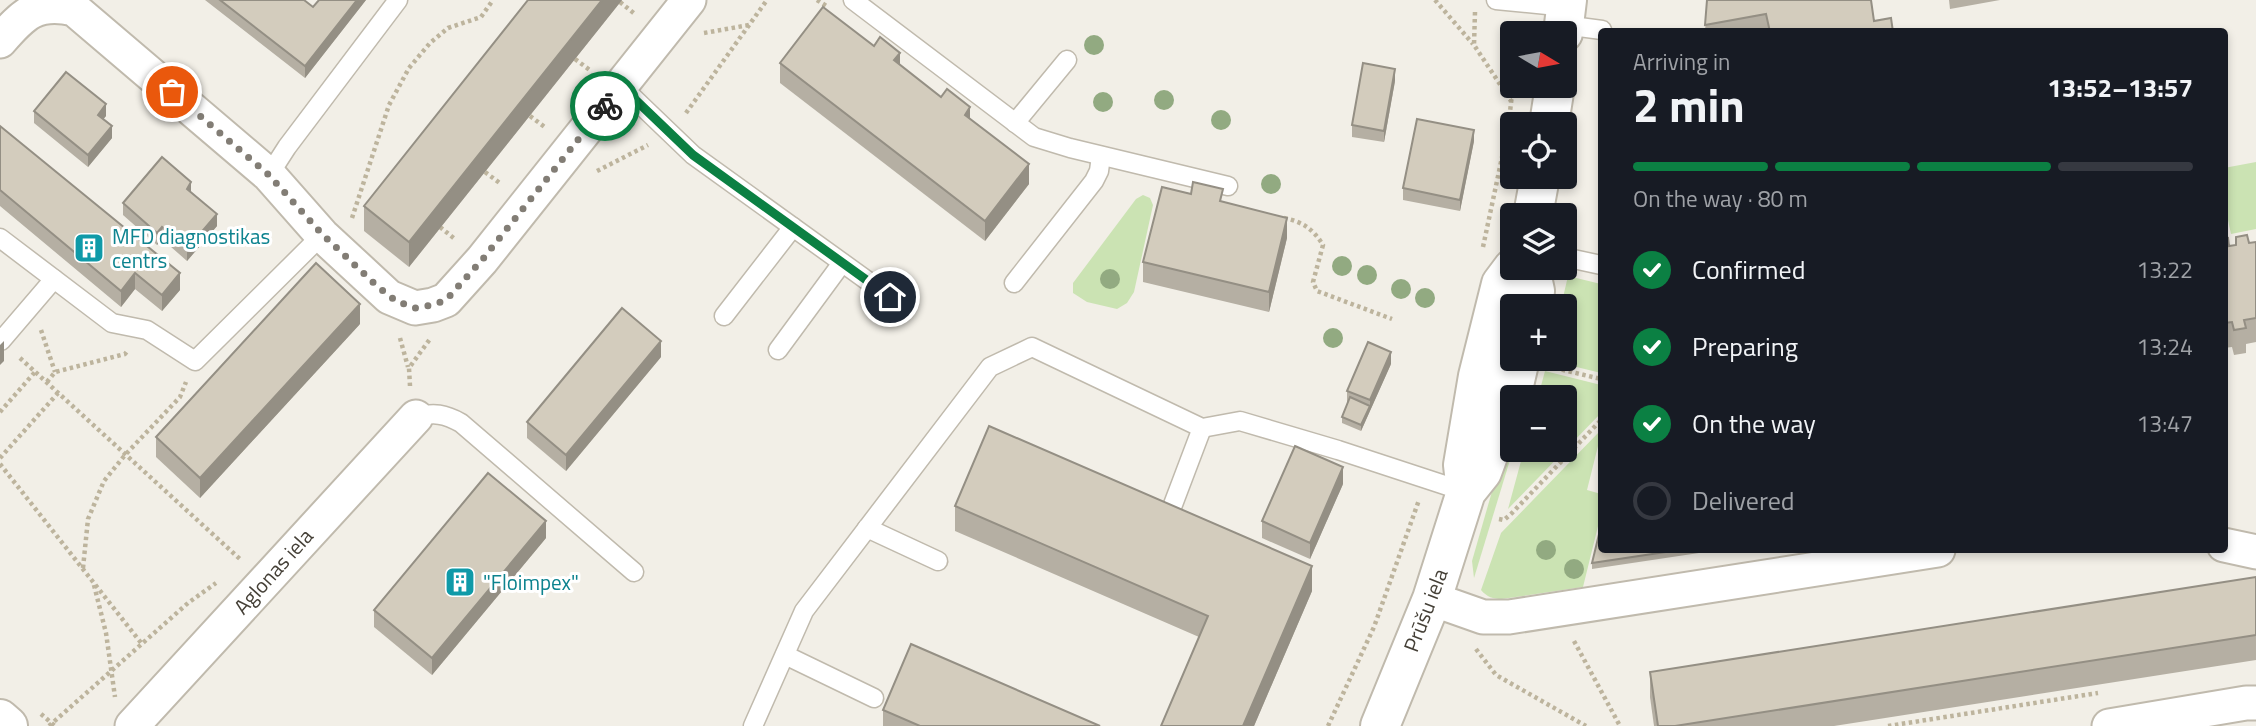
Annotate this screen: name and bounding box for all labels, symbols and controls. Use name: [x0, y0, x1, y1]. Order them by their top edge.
north arrow: [1500, 21, 1577, 98]
map controls: [1500, 21, 1577, 462]
text: Arriving in: [1633, 44, 1730, 79]
pin: [142, 62, 202, 122]
text: 13:52–13:57: [2047, 68, 2193, 107]
text: 2 min: [1633, 70, 1745, 140]
courier: [570, 71, 640, 141]
icon: bag: [153, 73, 191, 111]
icon: bike: [586, 87, 624, 125]
button: locate: [1500, 112, 1577, 189]
text: On the way · 80 m: [1633, 181, 1808, 216]
button: layers: [1500, 203, 1577, 280]
place label: MFD diagnostikas centrs: [112, 220, 270, 276]
building icon: MFD diagnostikas centrs: [72, 231, 106, 265]
text: Confirmed: [1692, 250, 1806, 289]
icon: check: [1633, 251, 1671, 289]
text: 13:22: [2136, 252, 2193, 287]
pin: [860, 267, 920, 327]
icon: home: [871, 278, 909, 316]
button: +: [1500, 294, 1577, 371]
text: Preparing: [1692, 327, 1798, 366]
icon: check: [1633, 328, 1671, 366]
text: 13:24: [2136, 329, 2193, 364]
button: −: [1500, 385, 1577, 462]
text: On the way: [1692, 404, 1816, 443]
icon: check: [1633, 405, 1671, 443]
text: 13:47: [2136, 406, 2193, 441]
text: Delivered: [1692, 481, 1795, 520]
street label: Aglonas iela: [226, 521, 321, 621]
street label: Prūšu iela: [1394, 563, 1456, 656]
building icon: "Floimpex": [443, 565, 477, 599]
place label: "Floimpex": [483, 566, 579, 598]

